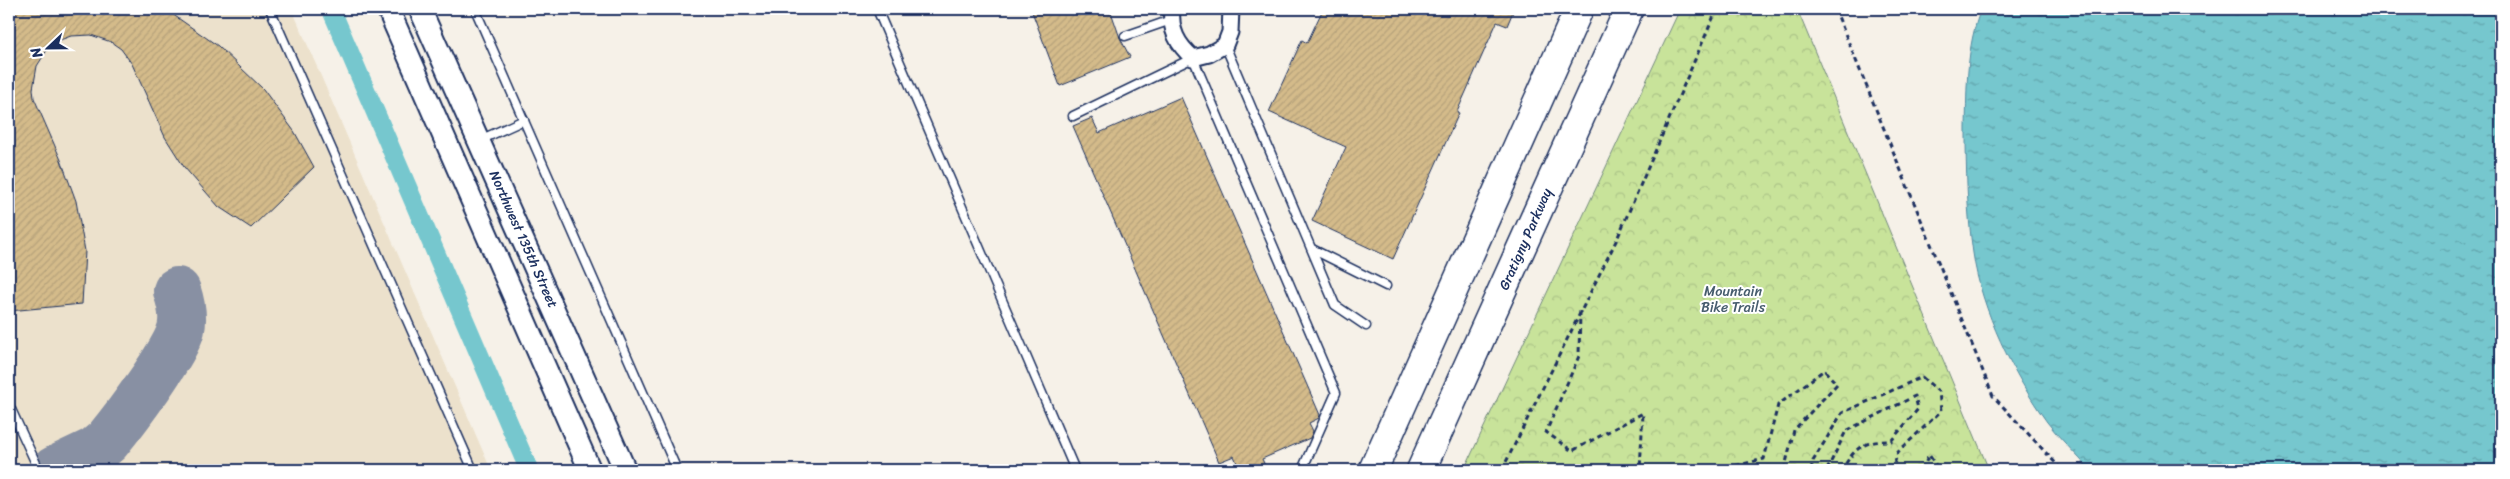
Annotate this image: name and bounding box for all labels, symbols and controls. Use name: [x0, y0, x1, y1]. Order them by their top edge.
north arrow: [22, 22, 72, 72]
text: N: [23, 43, 50, 63]
street label: Northwest 135th Street: [482, 166, 565, 312]
street label: Gratigny Parkway: [1492, 183, 1559, 294]
park label: Mountain Bike Trails: [1701, 279, 1766, 320]

